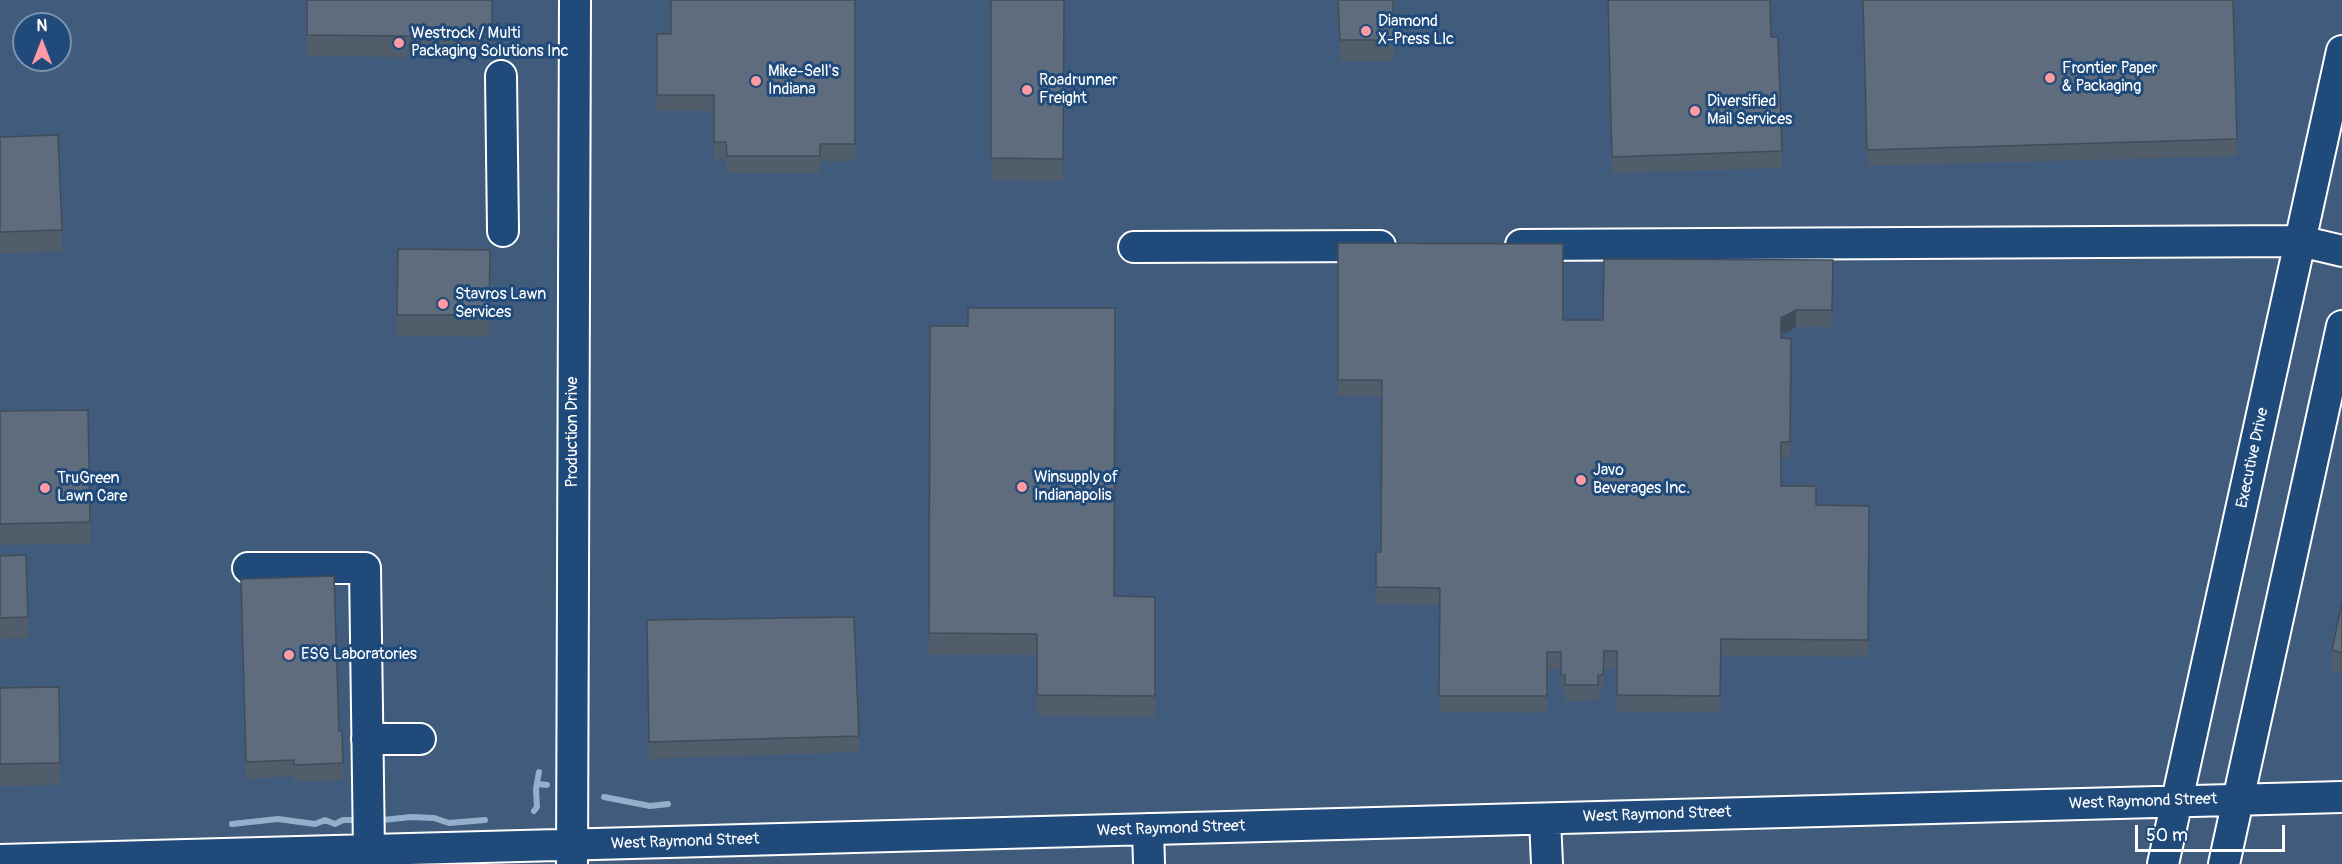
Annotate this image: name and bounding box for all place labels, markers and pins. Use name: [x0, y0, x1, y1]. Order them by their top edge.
place label: Diamond X-Press Llc: [1378, 12, 1454, 50]
place label: Westrock / Multi Packaging Solutions Inc: [411, 24, 569, 62]
marker: Diamond X-Press Llc: [1359, 24, 1373, 38]
marker: Westrock / Multi Packaging Solutions Inc: [392, 36, 406, 50]
place label: Frontier Paper & Packaging: [2062, 59, 2158, 97]
place label: Mike-Sell's Indiana: [768, 62, 839, 100]
place label: Roadrunner Freight: [1039, 71, 1118, 109]
marker: Frontier Paper & Packaging: [2043, 71, 2057, 85]
marker: Mike-Sell's Indiana: [749, 74, 763, 88]
marker: Roadrunner Freight: [1020, 83, 1034, 97]
place label: Diversified Mail Services: [1707, 92, 1792, 130]
marker: Diversified Mail Services: [1688, 104, 1702, 118]
place label: Stavros Lawn Services: [455, 285, 546, 323]
marker: Stavros Lawn Services: [436, 297, 450, 311]
place label: Javo Beverages Inc.: [1593, 461, 1690, 499]
place label: Winsupply of Indianapolis: [1034, 468, 1118, 506]
place label: TruGreen Lawn Care: [57, 469, 127, 507]
marker: Javo Beverages Inc.: [1574, 473, 1588, 487]
marker: Winsupply of Indianapolis: [1015, 480, 1029, 494]
marker: TruGreen Lawn Care: [38, 481, 52, 495]
place label: ESG Laboratories: [301, 645, 417, 665]
marker: ESG Laboratories: [282, 648, 296, 662]

